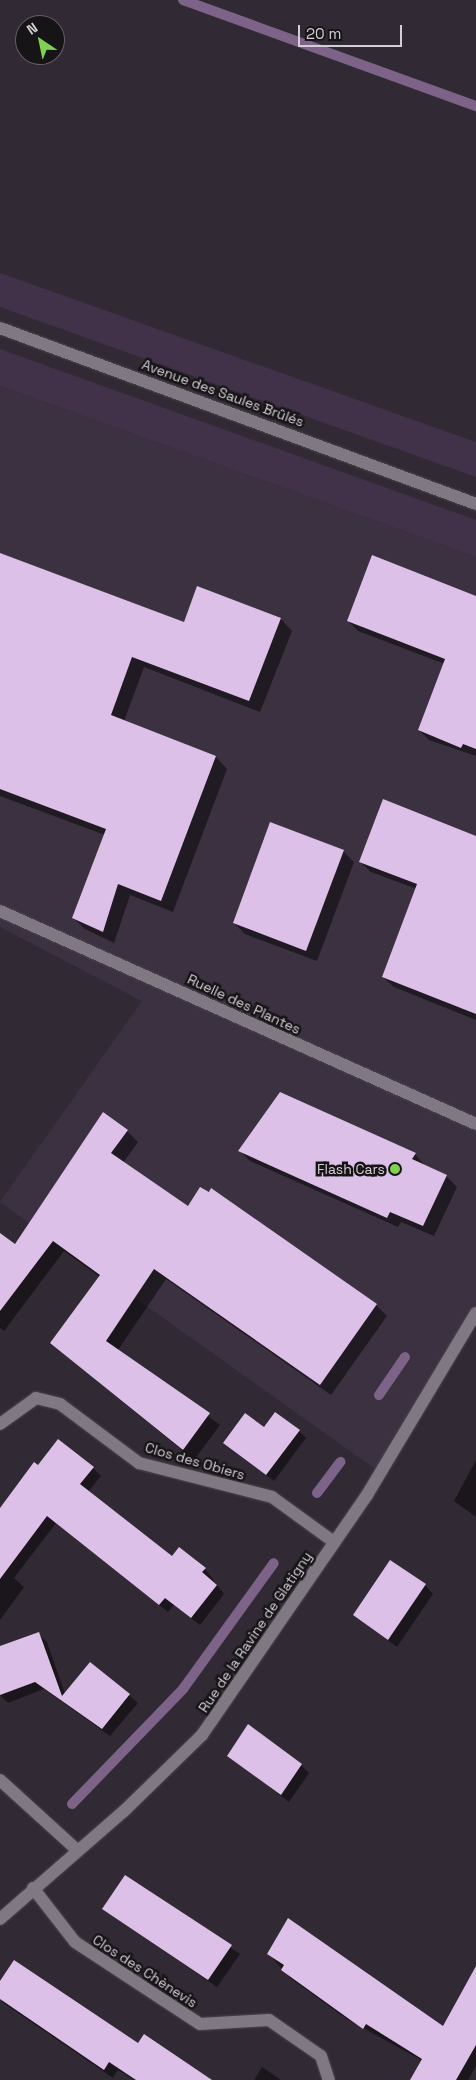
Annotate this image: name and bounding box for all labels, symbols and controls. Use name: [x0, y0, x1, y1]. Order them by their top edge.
north arrow: [15, 15, 65, 65]
scale bar: [301, 15, 405, 47]
text: N: [23, 18, 41, 38]
text: 20 m: [306, 24, 341, 43]
street label: Avenue des Saules Brûlés: [140, 356, 306, 430]
street label: Ruelle des Plantes: [185, 970, 303, 1038]
place label: Flash Cars: [317, 1161, 385, 1177]
marker: Flash Cars: [389, 1163, 401, 1175]
street label: Clos des Obiers: [143, 1439, 247, 1483]
street label: Rue de la Ravine de Glatigny: [195, 1548, 315, 1716]
street label: Clos des Chènevis: [90, 1931, 200, 2011]

